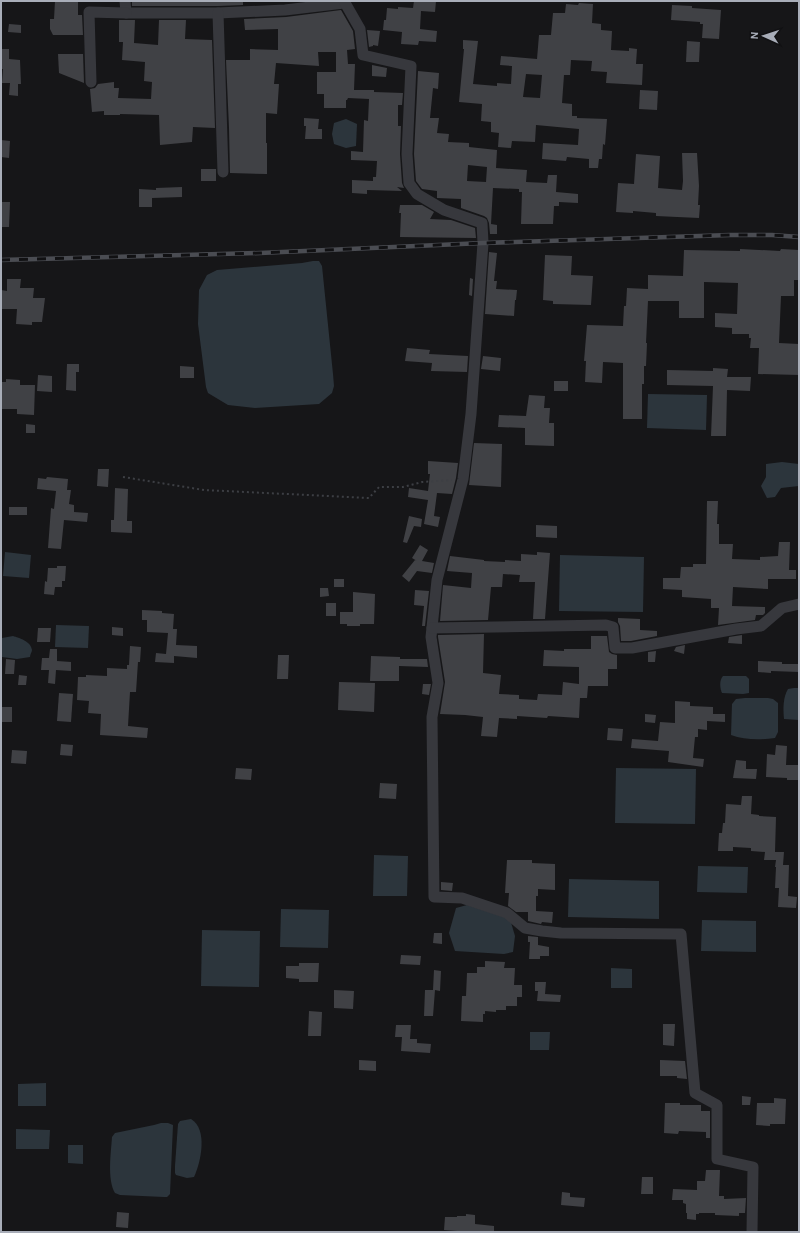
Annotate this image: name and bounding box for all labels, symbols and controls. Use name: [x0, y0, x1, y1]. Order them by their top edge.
north arrow: [744, 16, 784, 56]
text: N: [749, 31, 760, 40]

